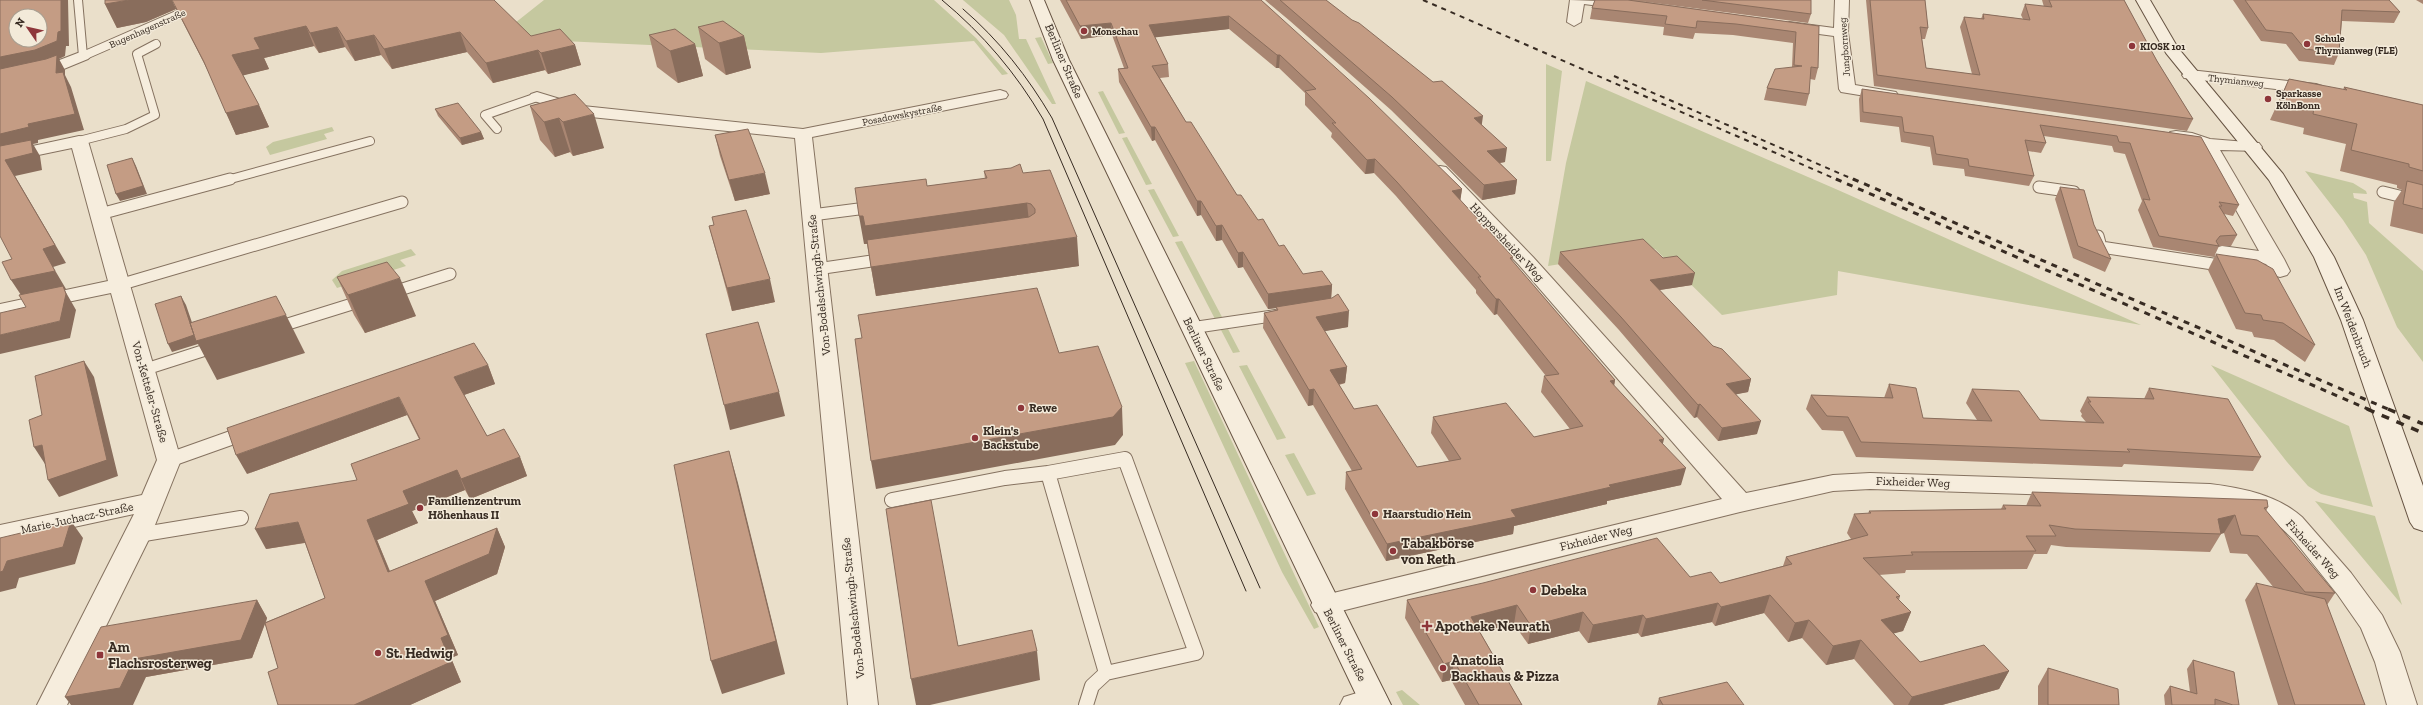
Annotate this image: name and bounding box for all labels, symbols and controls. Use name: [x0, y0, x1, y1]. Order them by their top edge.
street label: Bugenhagenstraße: [107, 7, 188, 51]
north arrow: [8, 8, 48, 48]
text: N: [12, 15, 28, 30]
street label: Jungbornweg: [1837, 17, 1853, 77]
street label: Berliner Straße: [1042, 22, 1086, 101]
marker: Monschau: [1079, 26, 1089, 36]
place label: Monschau: [1092, 26, 1138, 38]
place label: Schule Thymianweg (FLE): [2315, 33, 2398, 57]
marker: Schule Thymianweg (FLE): [2302, 39, 2312, 49]
marker: KIOSK 101: [2127, 41, 2137, 51]
place label: KIOSK 101: [2140, 41, 2185, 53]
street label: Thymianweg: [2207, 72, 2265, 90]
place label: Sparkasse KölnBonn: [2276, 88, 2321, 112]
marker: Sparkasse KölnBonn: [2263, 94, 2273, 104]
street label: Posadowskystraße: [861, 101, 943, 129]
street label: Hoppersheider Weg: [1467, 200, 1547, 284]
street label: Von-Bodelschwingh-Straße: [805, 213, 833, 357]
street label: Im Weidenbruch: [2331, 284, 2375, 370]
street label: Berliner Straße: [1180, 315, 1228, 393]
street label: Von-Ketteler-Straße: [129, 339, 171, 445]
place label: Rewe: [1029, 401, 1057, 415]
marker: Rewe: [1016, 403, 1026, 413]
place label: Klein's Backstube: [983, 424, 1039, 452]
marker: Klein's Backstube: [970, 433, 980, 443]
street label: Fixheider Weg: [1876, 474, 1951, 490]
place label: Familienzentrum Höhenhaus II: [428, 494, 521, 522]
street label: Marie-Juchacz-Straße: [19, 499, 135, 537]
marker: Familienzentrum Höhenhaus II: [415, 503, 425, 513]
place label: Haarstudio Hein: [1383, 507, 1471, 521]
marker: Haarstudio Hein: [1370, 509, 1380, 519]
street label: Fixheider Weg: [2283, 517, 2343, 582]
street label: Fixheider Weg: [1558, 522, 1634, 554]
place label: Tabakbörse von Reth: [1401, 535, 1474, 568]
street label: Von-Bodelschwingh-Straße: [839, 536, 867, 680]
marker: Tabakbörse von Reth: [1388, 546, 1398, 556]
place label: Debeka: [1541, 582, 1587, 599]
marker: Debeka: [1528, 585, 1538, 595]
street label: Berliner Straße: [1321, 606, 1369, 684]
place label: Apotheke Neurath: [1435, 618, 1550, 635]
marker: Apotheke Neurath: [1422, 621, 1432, 631]
place label: Am Flachsrosterweg: [108, 639, 212, 672]
place label: St. Hedwig: [386, 645, 453, 662]
marker: St. Hedwig: [373, 648, 383, 658]
marker: Am Flachsrosterweg: [95, 650, 105, 660]
place label: Anatolia Backhaus & Pizza: [1451, 652, 1559, 685]
marker: Anatolia Backhaus & Pizza: [1438, 663, 1448, 673]

